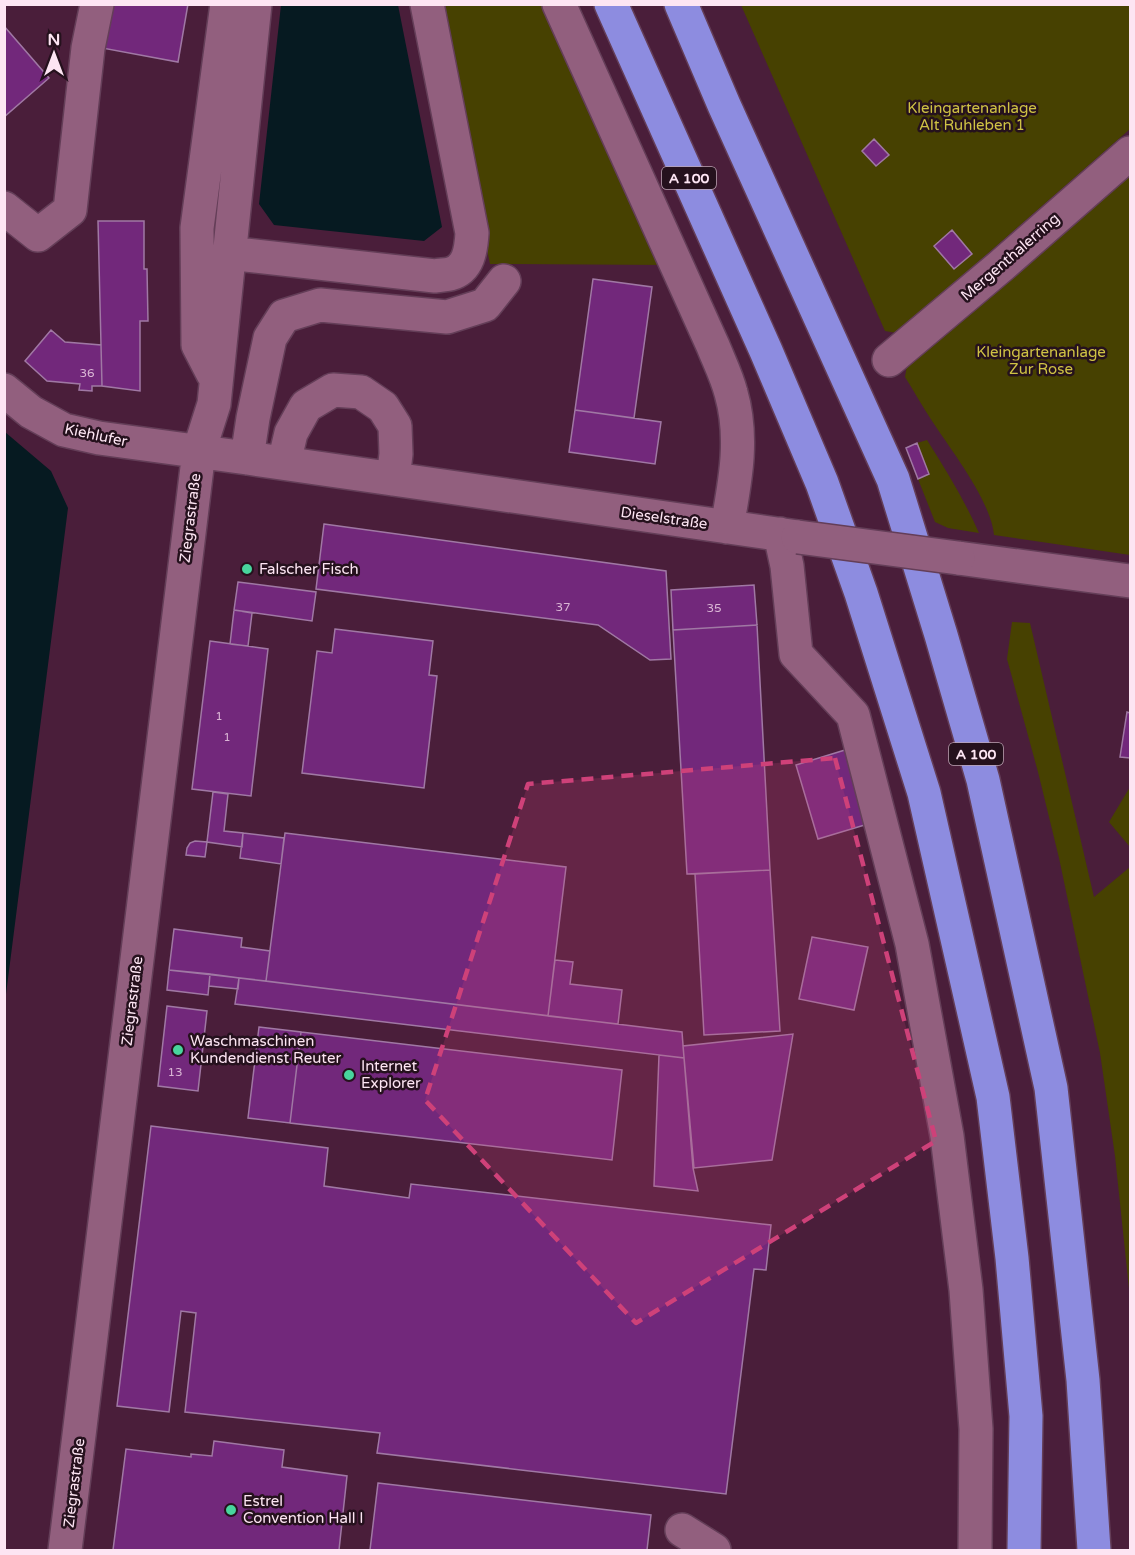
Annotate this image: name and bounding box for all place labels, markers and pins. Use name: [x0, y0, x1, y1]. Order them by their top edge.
place label: Falscher Fisch: [259, 560, 359, 578]
marker: Falscher Fisch: [240, 562, 254, 576]
place label: Waschmaschinen Kundendienst Reuter: [190, 1032, 341, 1067]
marker: Waschmaschinen Kundendienst Reuter: [171, 1043, 185, 1057]
place label: Internet Explorer: [361, 1057, 421, 1092]
marker: Internet Explorer: [342, 1068, 356, 1082]
place label: Estrel Convention Hall I: [243, 1492, 364, 1527]
marker: Estrel Convention Hall I: [224, 1503, 238, 1517]

